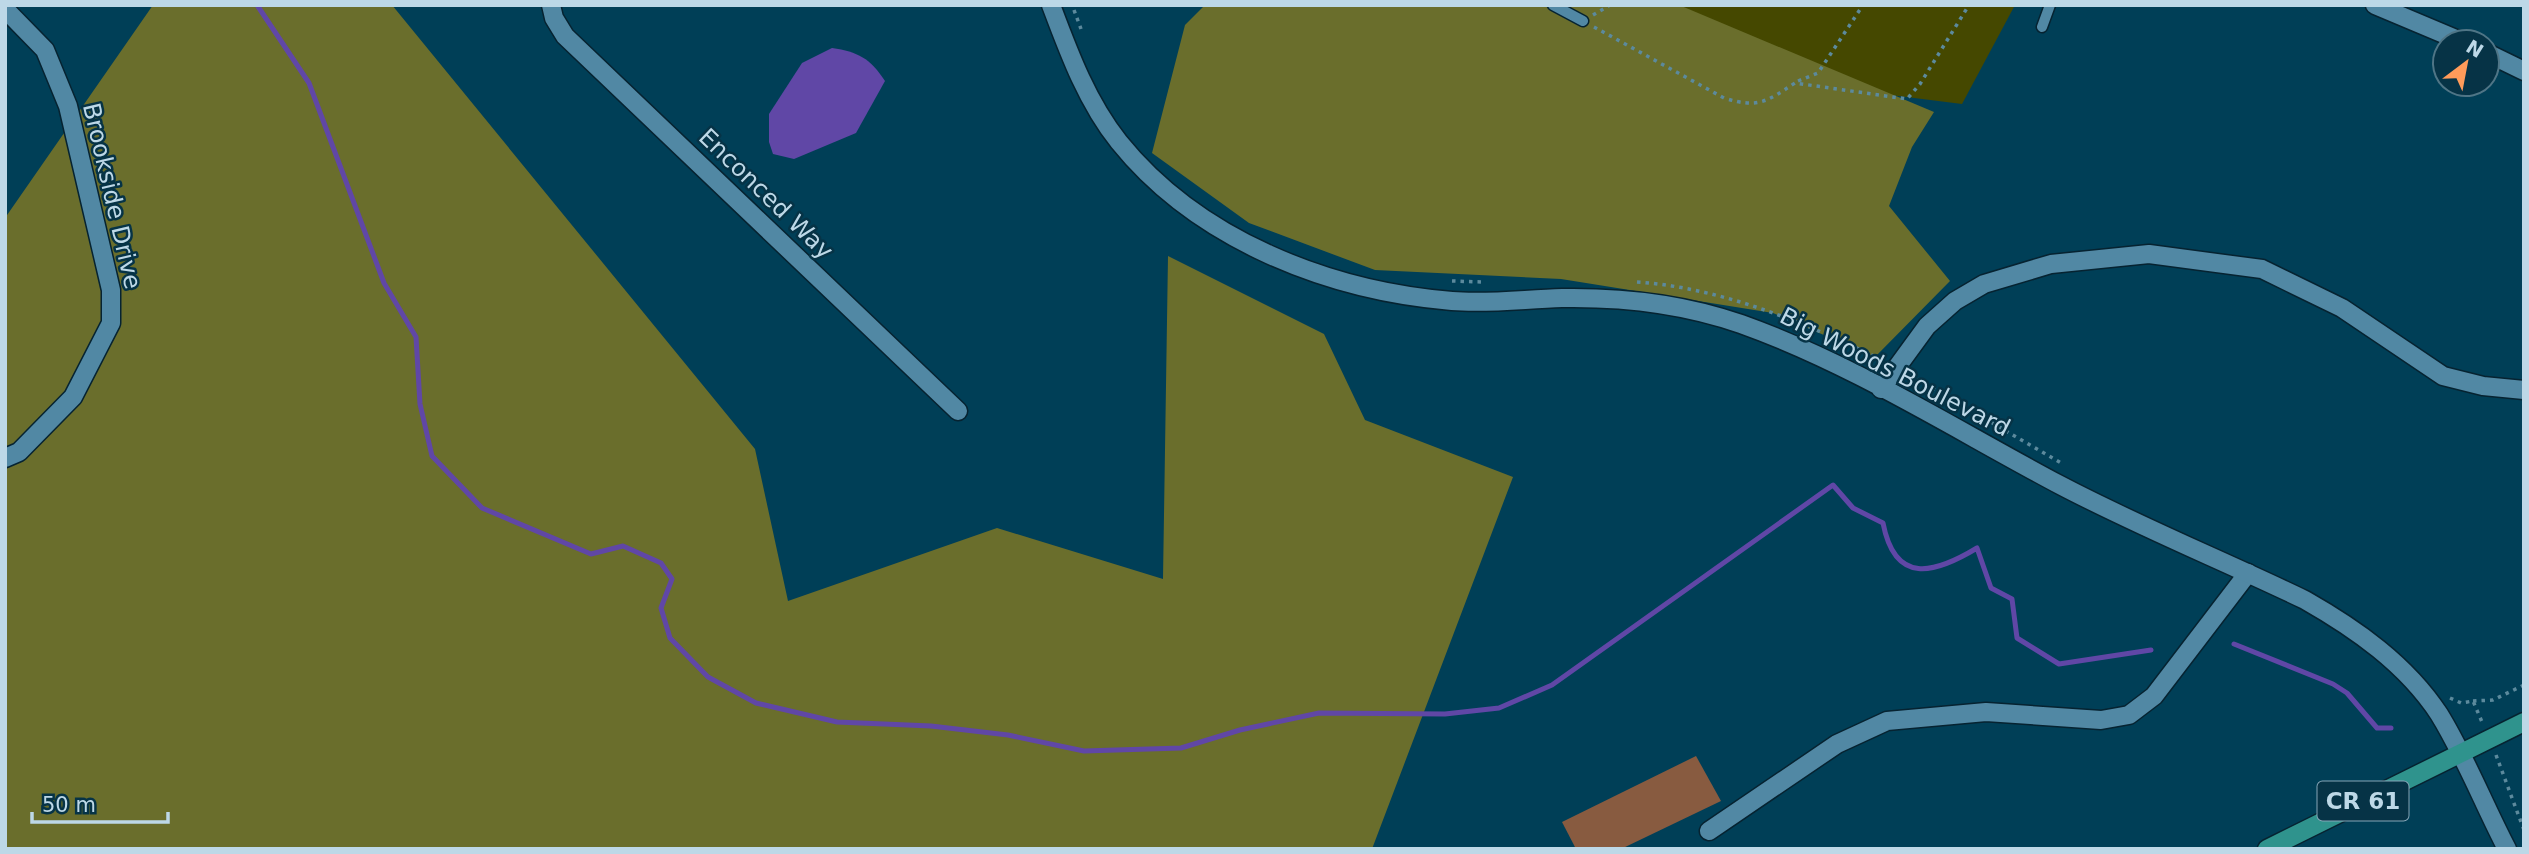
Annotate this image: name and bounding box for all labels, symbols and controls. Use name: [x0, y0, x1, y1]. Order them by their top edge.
north arrow: [2431, 28, 2501, 98]
text: N: [2462, 35, 2488, 62]
street label: Brookside Drive: [77, 100, 147, 292]
street label: Enconced Way: [693, 123, 839, 265]
street label: Big Woods Boulevard: [1775, 302, 2015, 442]
scale bar: [32, 780, 168, 824]
road number: CR 61: [2318, 782, 2408, 820]
text: 50 m: [42, 793, 96, 817]

